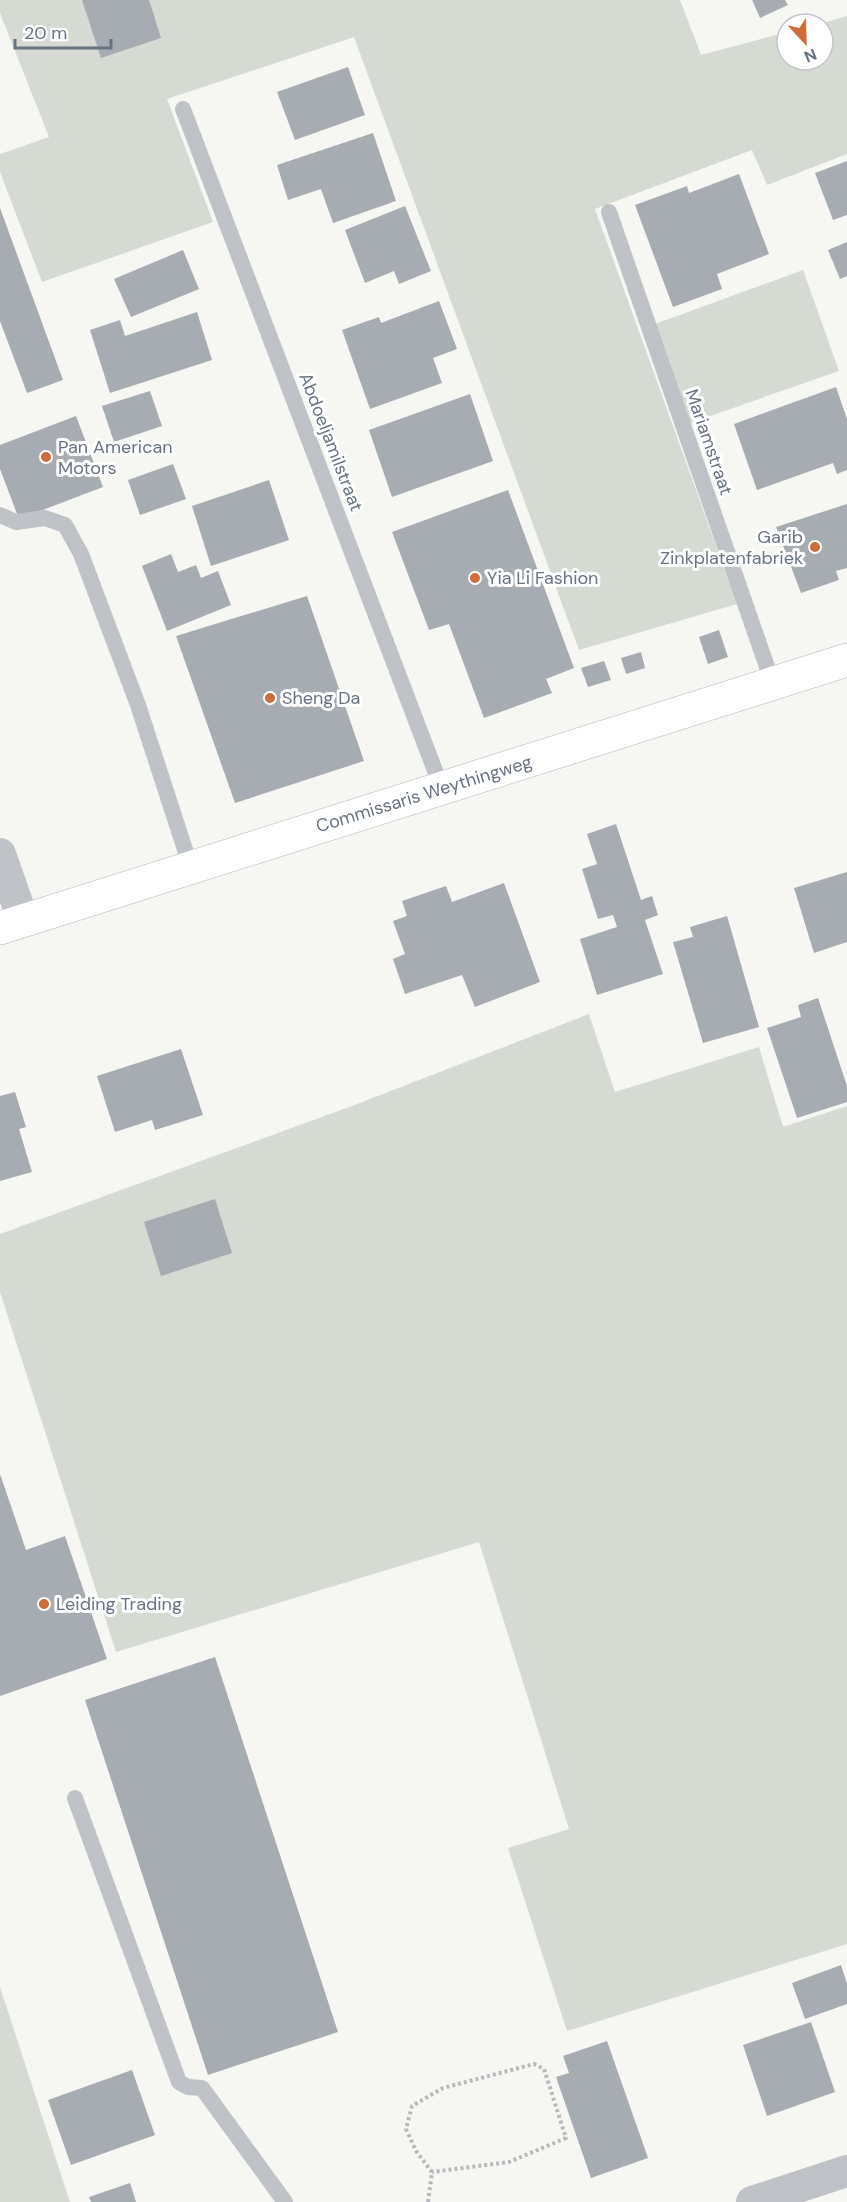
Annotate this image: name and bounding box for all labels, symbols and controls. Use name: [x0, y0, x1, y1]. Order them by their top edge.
scale bar: [15, 12, 111, 50]
north arrow: [775, 12, 835, 72]
text: 20 m: [24, 21, 67, 45]
text: N: [801, 44, 820, 67]
street label: Abdoeljamilstraat: [294, 369, 368, 515]
street label: Mariamstraat: [680, 386, 738, 498]
place label: Pan American Motors: [58, 435, 173, 480]
marker: Pan American Motors: [39, 450, 53, 464]
place label: Garib Zinkplatenfabriek: [660, 525, 803, 570]
marker: Garib Zinkplatenfabriek: [808, 540, 822, 554]
place label: Yia Li Fashion: [487, 566, 598, 590]
marker: Yia Li Fashion: [468, 571, 482, 585]
place label: Sheng Da: [282, 686, 360, 710]
marker: Sheng Da: [263, 691, 277, 705]
street label: Commissaris Weythingweg: [313, 750, 535, 838]
place label: Leiding Trading: [56, 1592, 182, 1616]
marker: Leiding Trading: [37, 1597, 51, 1611]

